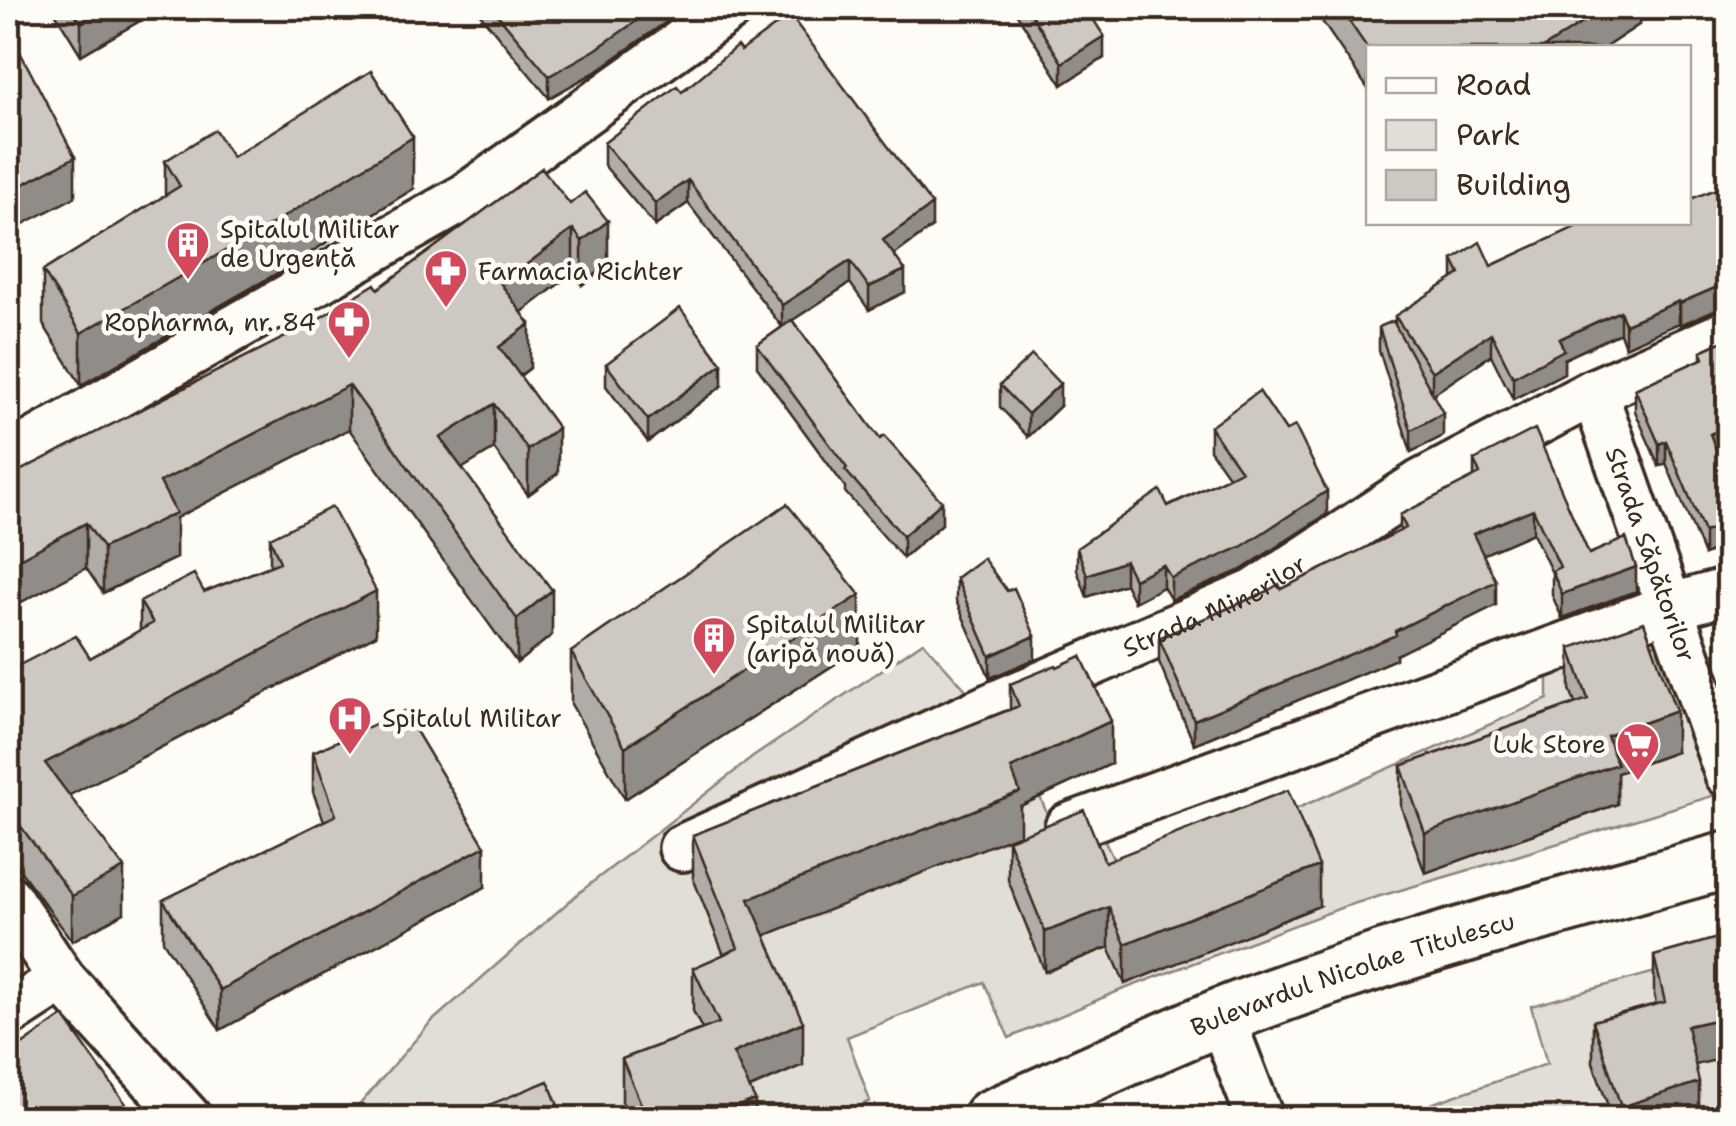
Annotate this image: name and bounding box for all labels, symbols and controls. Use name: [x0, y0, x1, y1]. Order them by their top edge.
legend: [1366, 45, 1691, 225]
text: Road: [1456, 64, 1531, 105]
text: Park: [1456, 114, 1520, 155]
text: Building: [1456, 164, 1571, 205]
place label: Spitalul Militar de Urgență: [220, 212, 400, 276]
building icon: Spitalul Militar de Urgență: [165, 220, 211, 281]
pharmacy icon: Farmacia Richter: [423, 248, 469, 309]
place label: Farmacia Richter: [478, 254, 683, 288]
pharmacy icon: Ropharma, nr. 84: [326, 299, 372, 360]
place label: Ropharma, nr. 84: [105, 305, 316, 339]
street label: Strada Săpătorilor: [1598, 442, 1704, 666]
street label: Strada Minerilor: [1117, 546, 1313, 665]
place label: Spitalul Militar (aripă nouă): [746, 607, 926, 670]
building icon: Spitalul Militar (aripă nouă): [691, 615, 737, 676]
hospital icon: Spitalul Militar: [327, 695, 373, 756]
place label: Spitalul Militar: [382, 701, 562, 735]
supermarket icon: Luk Store: [1615, 721, 1661, 782]
place label: Luk Store: [1493, 727, 1606, 761]
street label: Bulevardul Nicolae Titulescu: [1185, 903, 1519, 1044]

